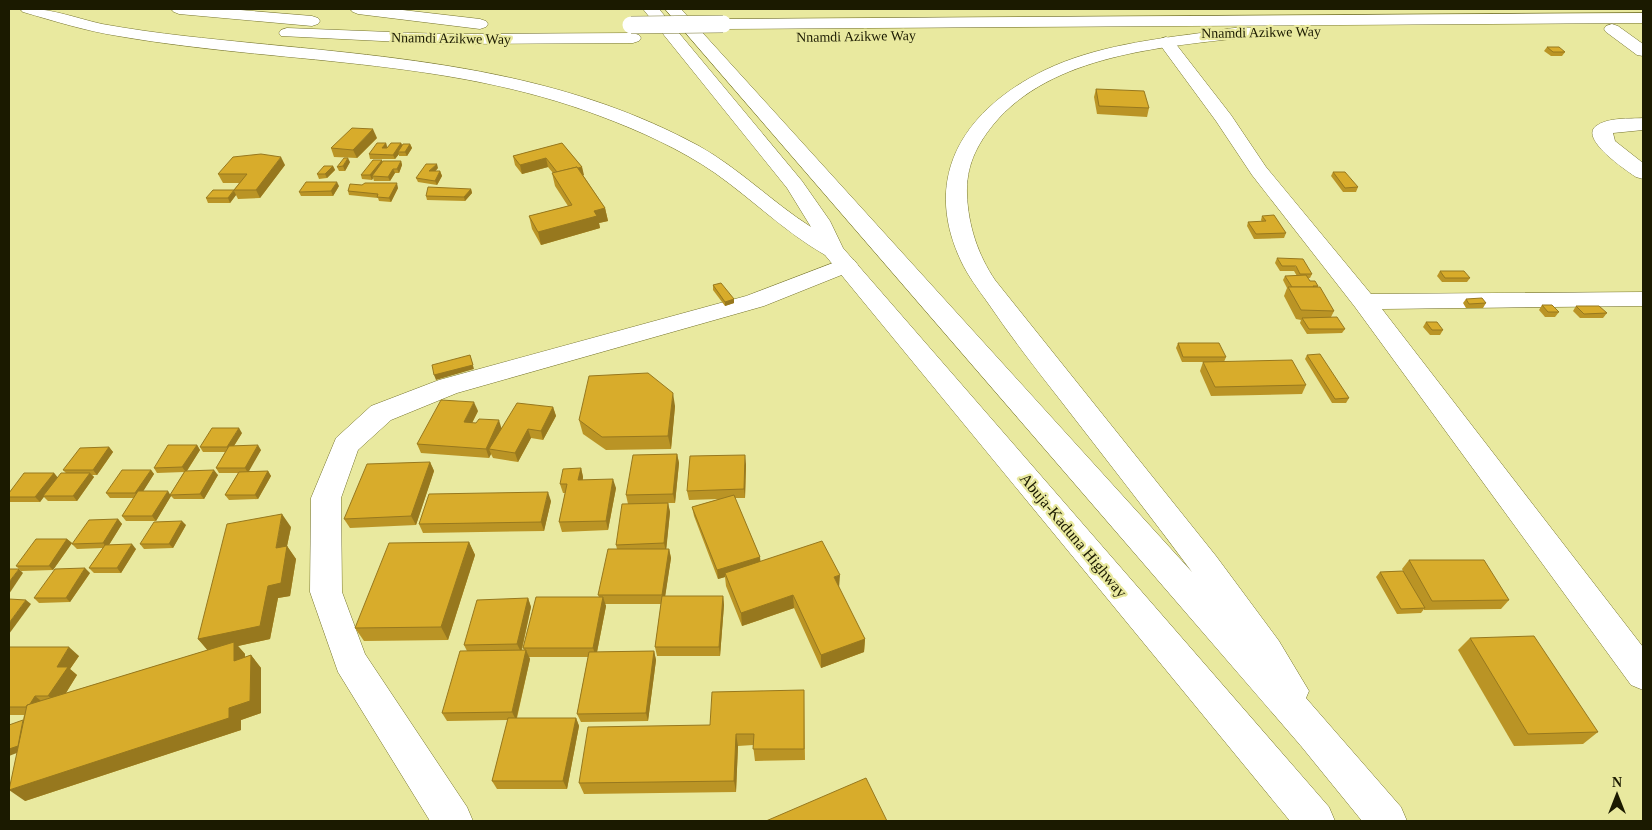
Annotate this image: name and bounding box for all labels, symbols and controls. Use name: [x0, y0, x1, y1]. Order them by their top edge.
street label: Nnamdi Azikwe Way: [1201, 24, 1321, 41]
street label: Nnamdi Azikwe Way: [796, 28, 916, 45]
street label: Nnamdi Azikwe Way: [391, 30, 511, 47]
street label: Abuja-Kaduna Highway: [1016, 470, 1131, 602]
north arrow: [1592, 770, 1642, 820]
text: N: [1612, 775, 1622, 790]

